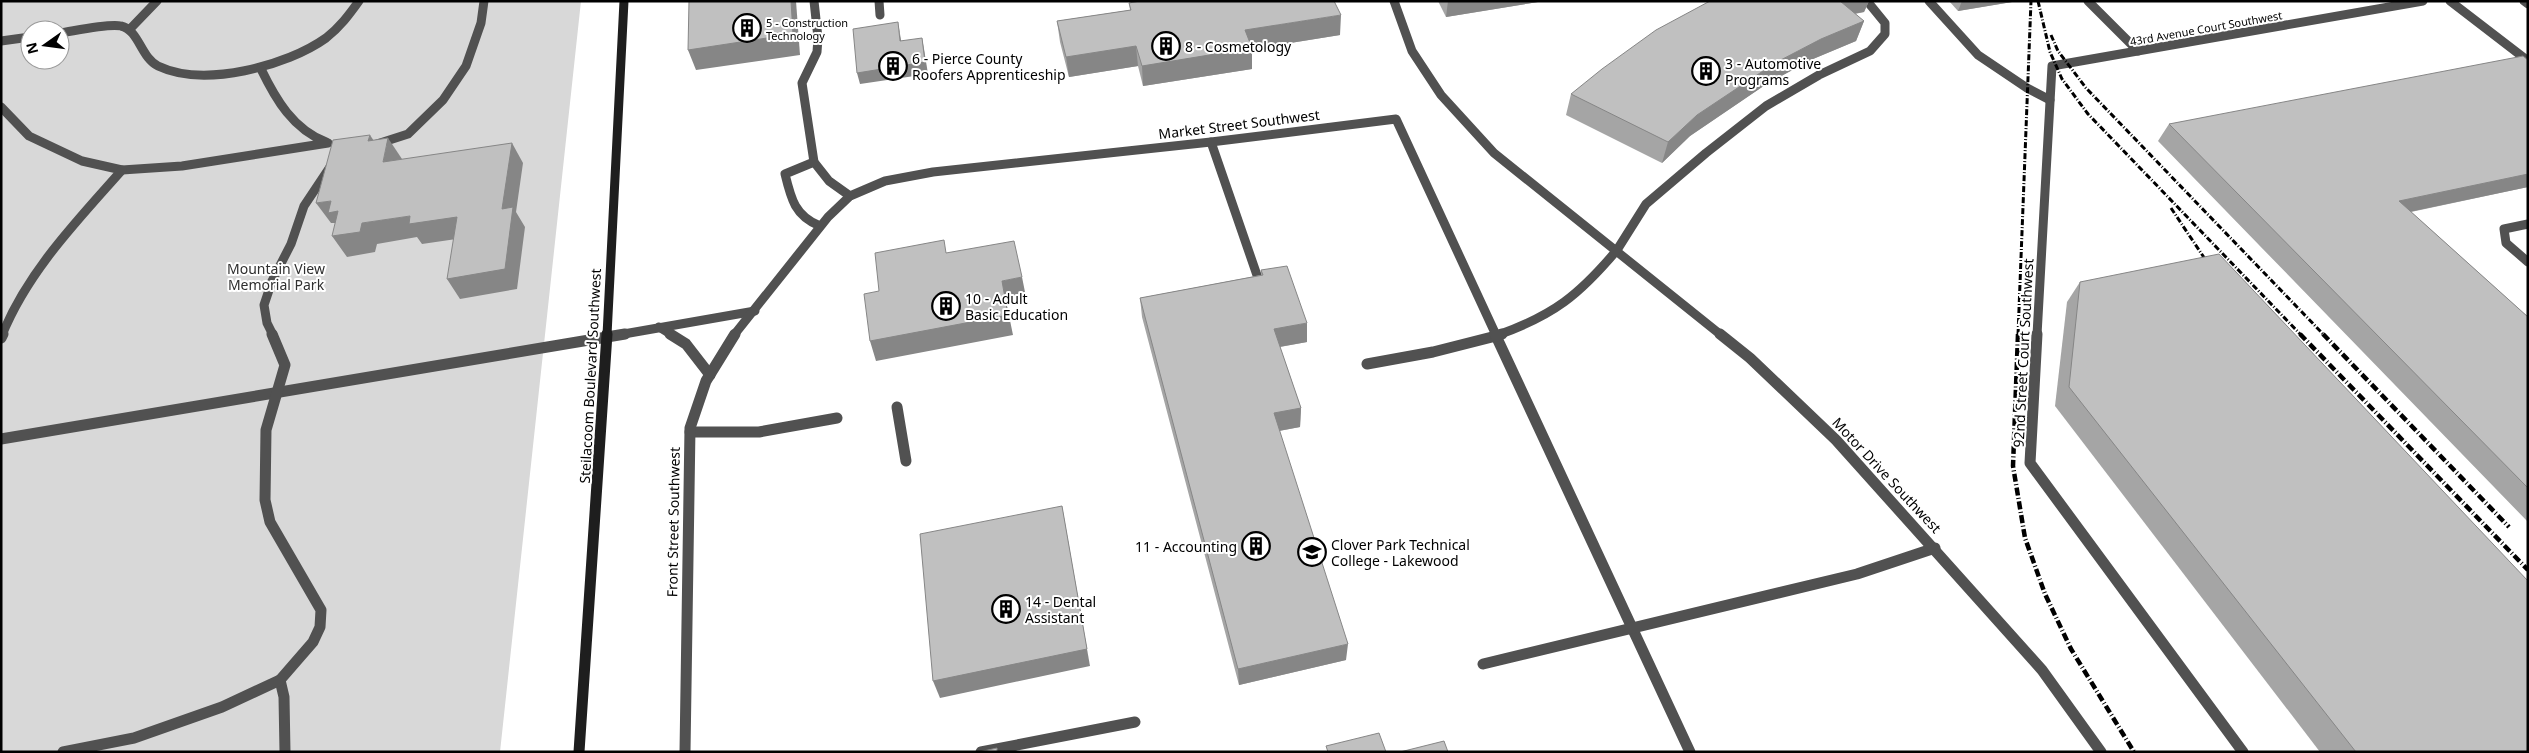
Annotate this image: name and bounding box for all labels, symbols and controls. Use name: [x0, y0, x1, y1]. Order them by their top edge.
street label: 43rd Avenue Court Southwest: [2129, 7, 2283, 49]
building icon: 5 - Construction Technology: [732, 13, 762, 43]
place label: 5 - Construction Technology: [766, 15, 848, 43]
north arrow: [20, 20, 70, 70]
building icon: 8 - Cosmetology: [1151, 31, 1181, 61]
place label: 8 - Cosmetology: [1185, 37, 1292, 56]
text: N: [21, 40, 42, 56]
place label: 6 - Pierce County Roofers Apprenticeship: [912, 49, 1066, 84]
building icon: 6 - Pierce County Roofers Apprenticeship: [878, 51, 908, 81]
place label: 3 - Automotive Programs: [1725, 54, 1821, 89]
building icon: 3 - Automotive Programs: [1691, 56, 1721, 86]
street label: Market Street Southwest: [1157, 105, 1321, 143]
street label: 92nd Street Court Southwest: [2009, 258, 2037, 448]
park label: Mountain View Memorial Park: [227, 259, 325, 294]
street label: Steilacoom Boulevard Southwest: [575, 268, 605, 484]
place label: 10 - Adult Basic Education: [965, 289, 1068, 324]
building icon: 10 - Adult Basic Education: [931, 291, 961, 321]
street label: Motor Drive Southwest: [1828, 413, 1946, 537]
street label: Front Street Southwest: [662, 447, 684, 597]
building icon: 11 - Accounting: [1241, 531, 1271, 561]
place label: Clover Park Technical College - Lakewood: [1331, 535, 1470, 570]
place label: 11 - Accounting: [1135, 537, 1237, 556]
school or university icon: Clover Park Technical College - Lakewood: [1297, 537, 1327, 567]
place label: 14 - Dental Assistant: [1025, 592, 1096, 627]
building icon: 14 - Dental Assistant: [991, 594, 1021, 624]

